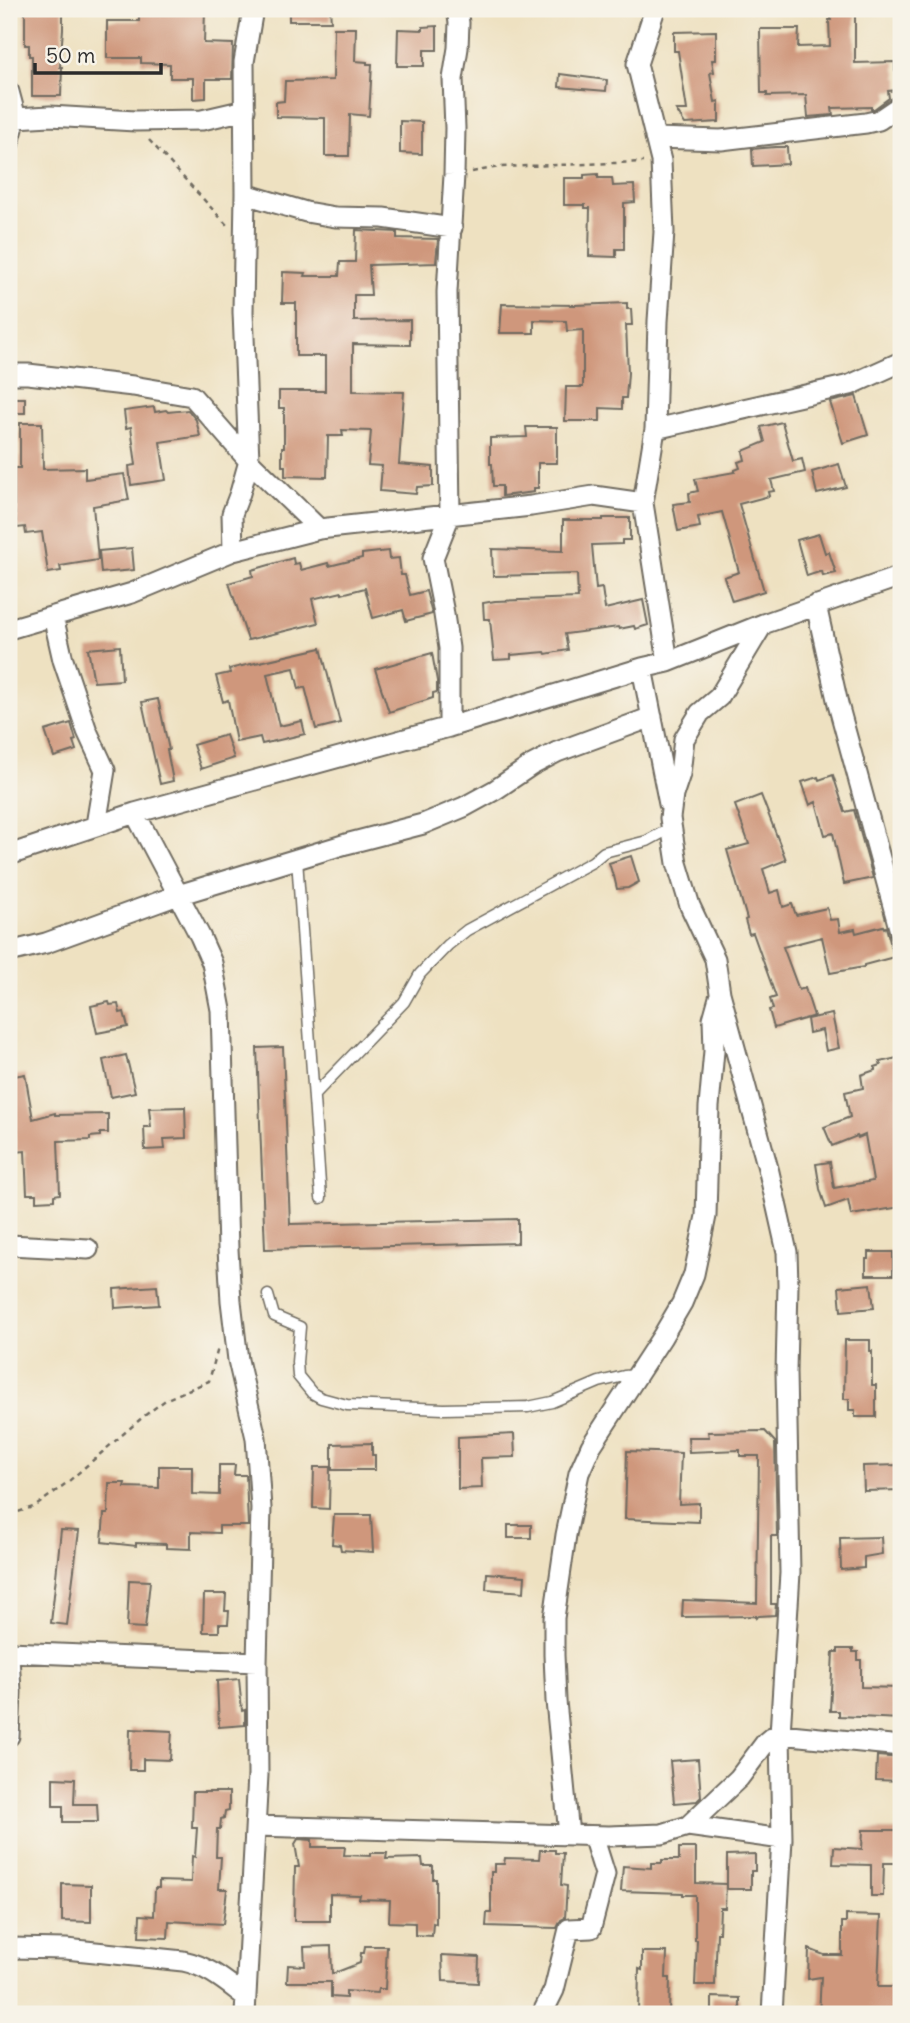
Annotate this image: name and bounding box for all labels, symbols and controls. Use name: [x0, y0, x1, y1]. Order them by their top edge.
scale bar: [35, 32, 161, 76]
text: 50 m: [46, 42, 95, 69]

